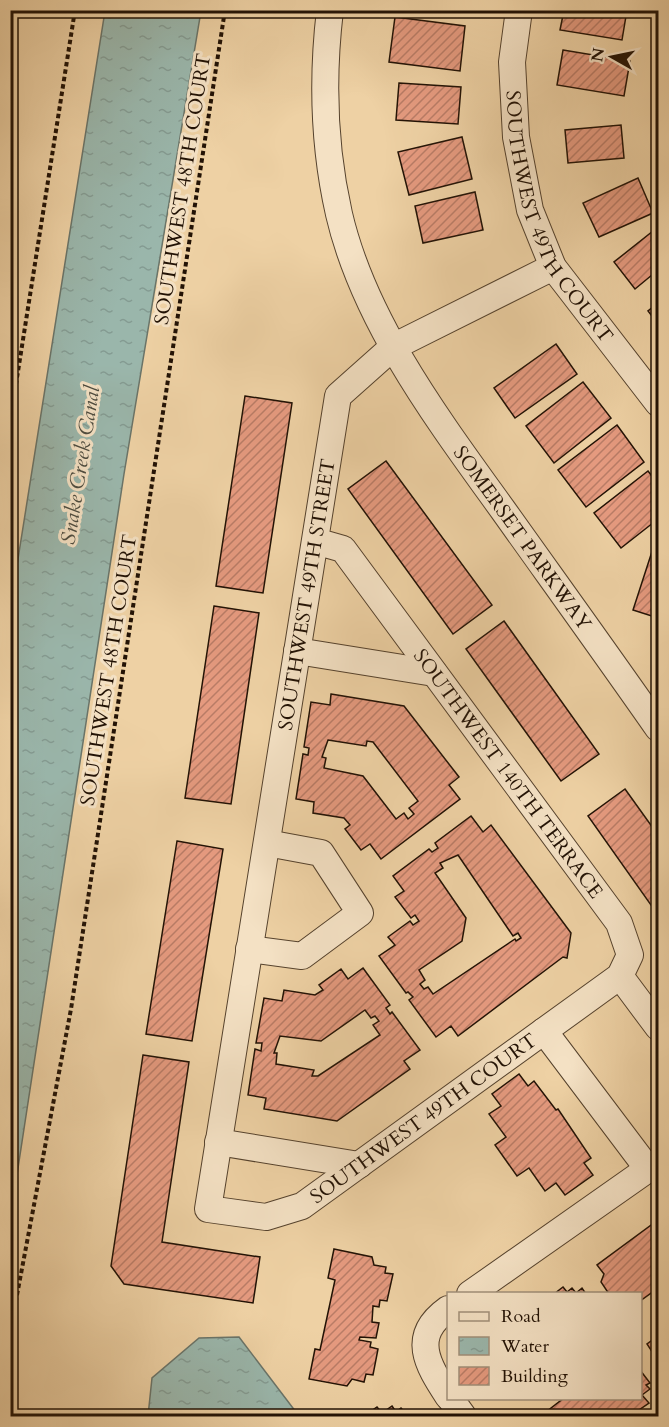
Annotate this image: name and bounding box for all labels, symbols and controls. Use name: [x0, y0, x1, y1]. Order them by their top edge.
north arrow: [582, 27, 642, 87]
text: N: [586, 46, 610, 63]
street label: SOUTHWEST 48TH COURT: [148, 51, 217, 327]
street label: SOUTHWEST 49TH COURT: [500, 90, 620, 348]
water label: Snake Creek Canal: [54, 383, 108, 546]
street label: SOMERSET PARKWAY: [447, 441, 598, 636]
street label: SOUTHWEST 49TH STREET: [272, 456, 342, 732]
street label: SOUTHWEST 48TH COURT: [74, 532, 143, 808]
street label: SOUTHWEST 140TH TERRACE: [407, 643, 609, 904]
street label: SOUTHWEST 49TH COURT: [304, 1027, 542, 1210]
legend: [447, 1292, 642, 1400]
text: Road: [501, 1304, 541, 1329]
text: Water: [500, 1334, 550, 1359]
text: Building: [501, 1364, 569, 1389]

